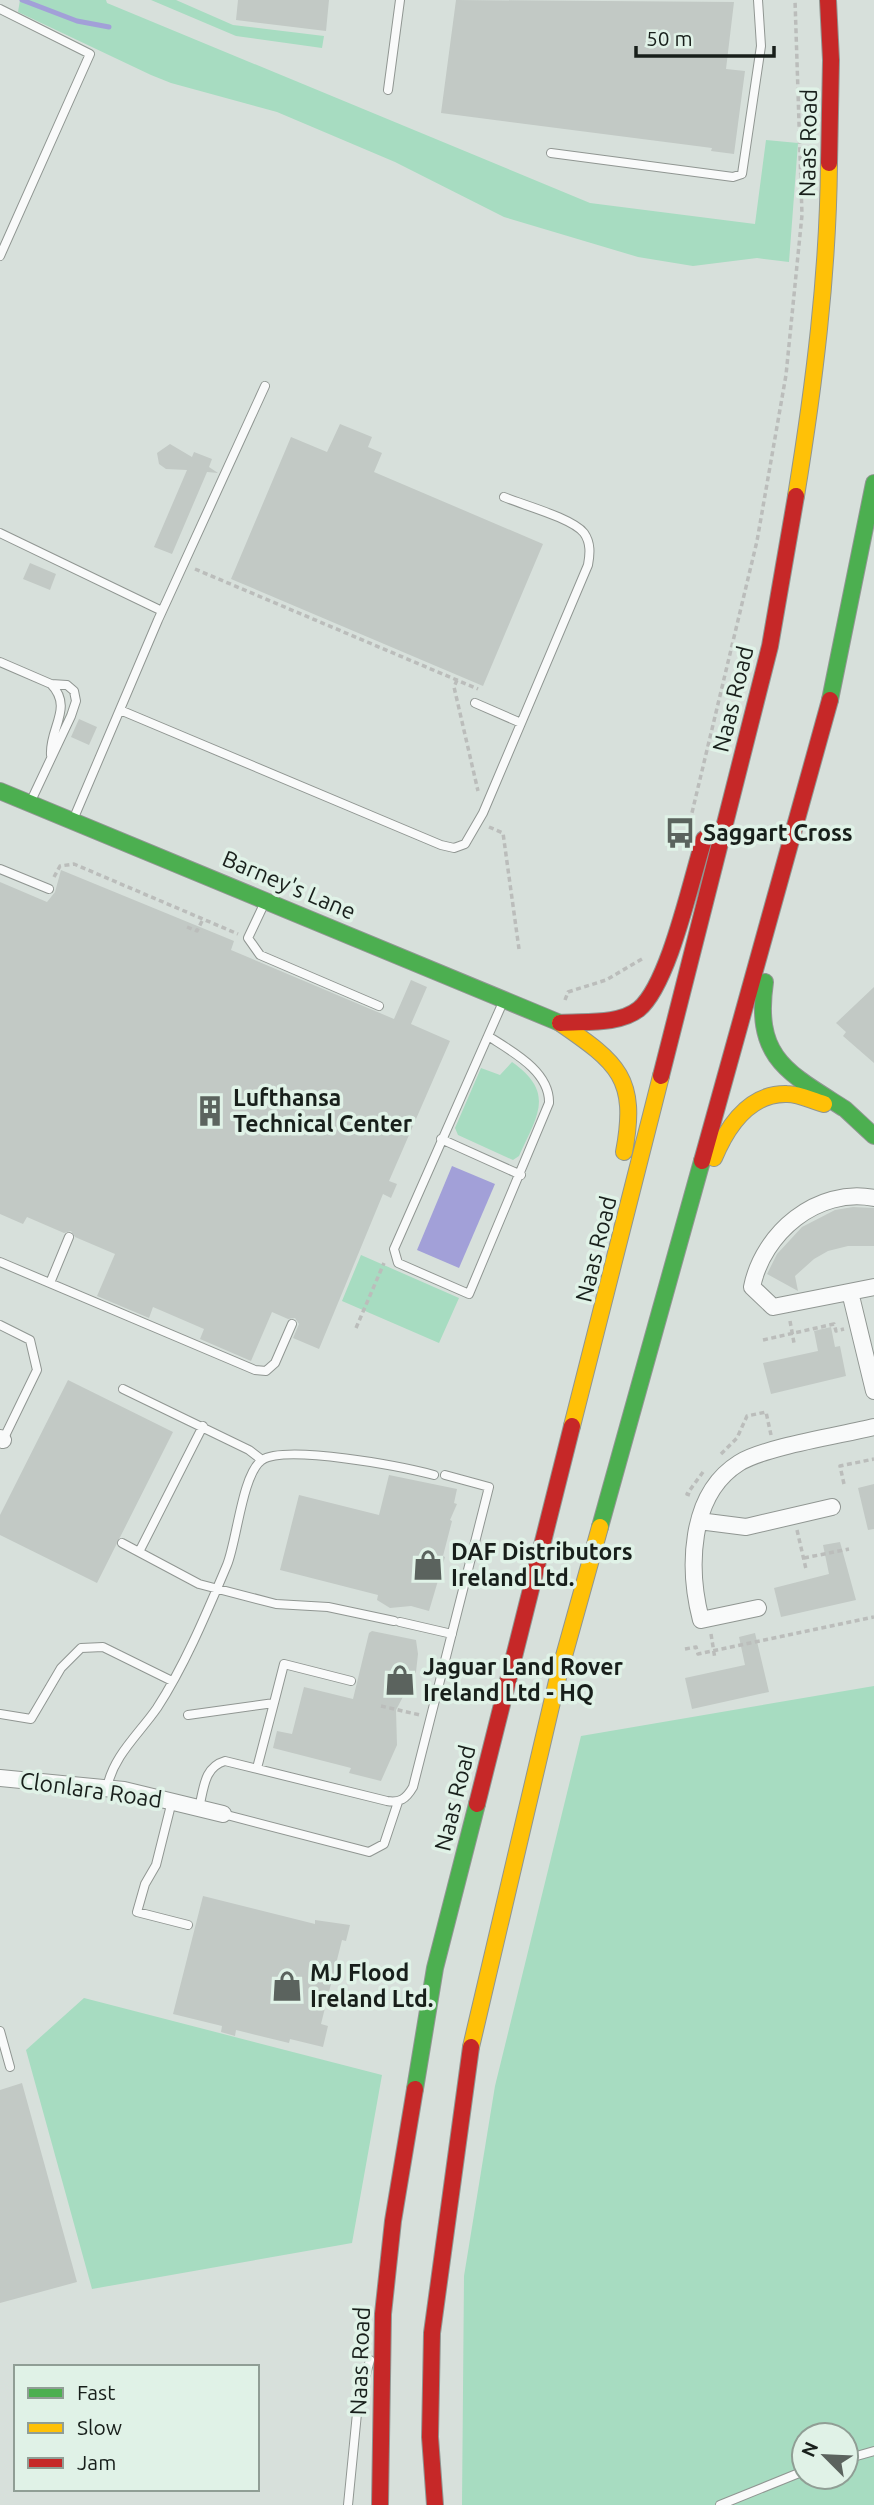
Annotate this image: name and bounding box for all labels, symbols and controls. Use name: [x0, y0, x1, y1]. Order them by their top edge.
scale bar: [636, 14, 774, 58]
text: 50 m: [646, 26, 693, 50]
street label: Naas Road: [794, 89, 821, 197]
street label: Naas Road: [707, 643, 758, 754]
bus stop icon: Saggart Cross: [663, 816, 697, 850]
place label: Saggart Cross: [703, 820, 853, 845]
street label: Barney's Lane: [219, 845, 360, 924]
place label: Lufthansa Technical Center: [233, 1085, 413, 1136]
building icon: Lufthansa Technical Center: [193, 1094, 227, 1128]
street label: Naas Road: [570, 1193, 621, 1304]
place label: DAF Distributors Ireland Ltd.: [451, 1539, 633, 1590]
shop icon: DAF Distributors Ireland Ltd.: [411, 1548, 445, 1582]
place label: Jaguar Land Rover Ireland Ltd - HQ: [423, 1654, 623, 1705]
shop icon: Jaguar Land Rover Ireland Ltd - HQ: [383, 1663, 417, 1697]
street label: Naas Road: [429, 1742, 480, 1853]
street label: Clonlara Road: [18, 1767, 164, 1812]
place label: MJ Flood Ireland Ltd.: [310, 1960, 434, 2011]
shop icon: MJ Flood Ireland Ltd.: [270, 1969, 304, 2003]
street label: Naas Road: [345, 2306, 374, 2416]
legend: [14, 2365, 259, 2491]
text: Fast: [77, 2380, 115, 2404]
text: Slow: [77, 2415, 122, 2439]
north arrow: [790, 2421, 860, 2491]
text: N: [797, 2438, 822, 2460]
text: Jam: [77, 2450, 116, 2474]

